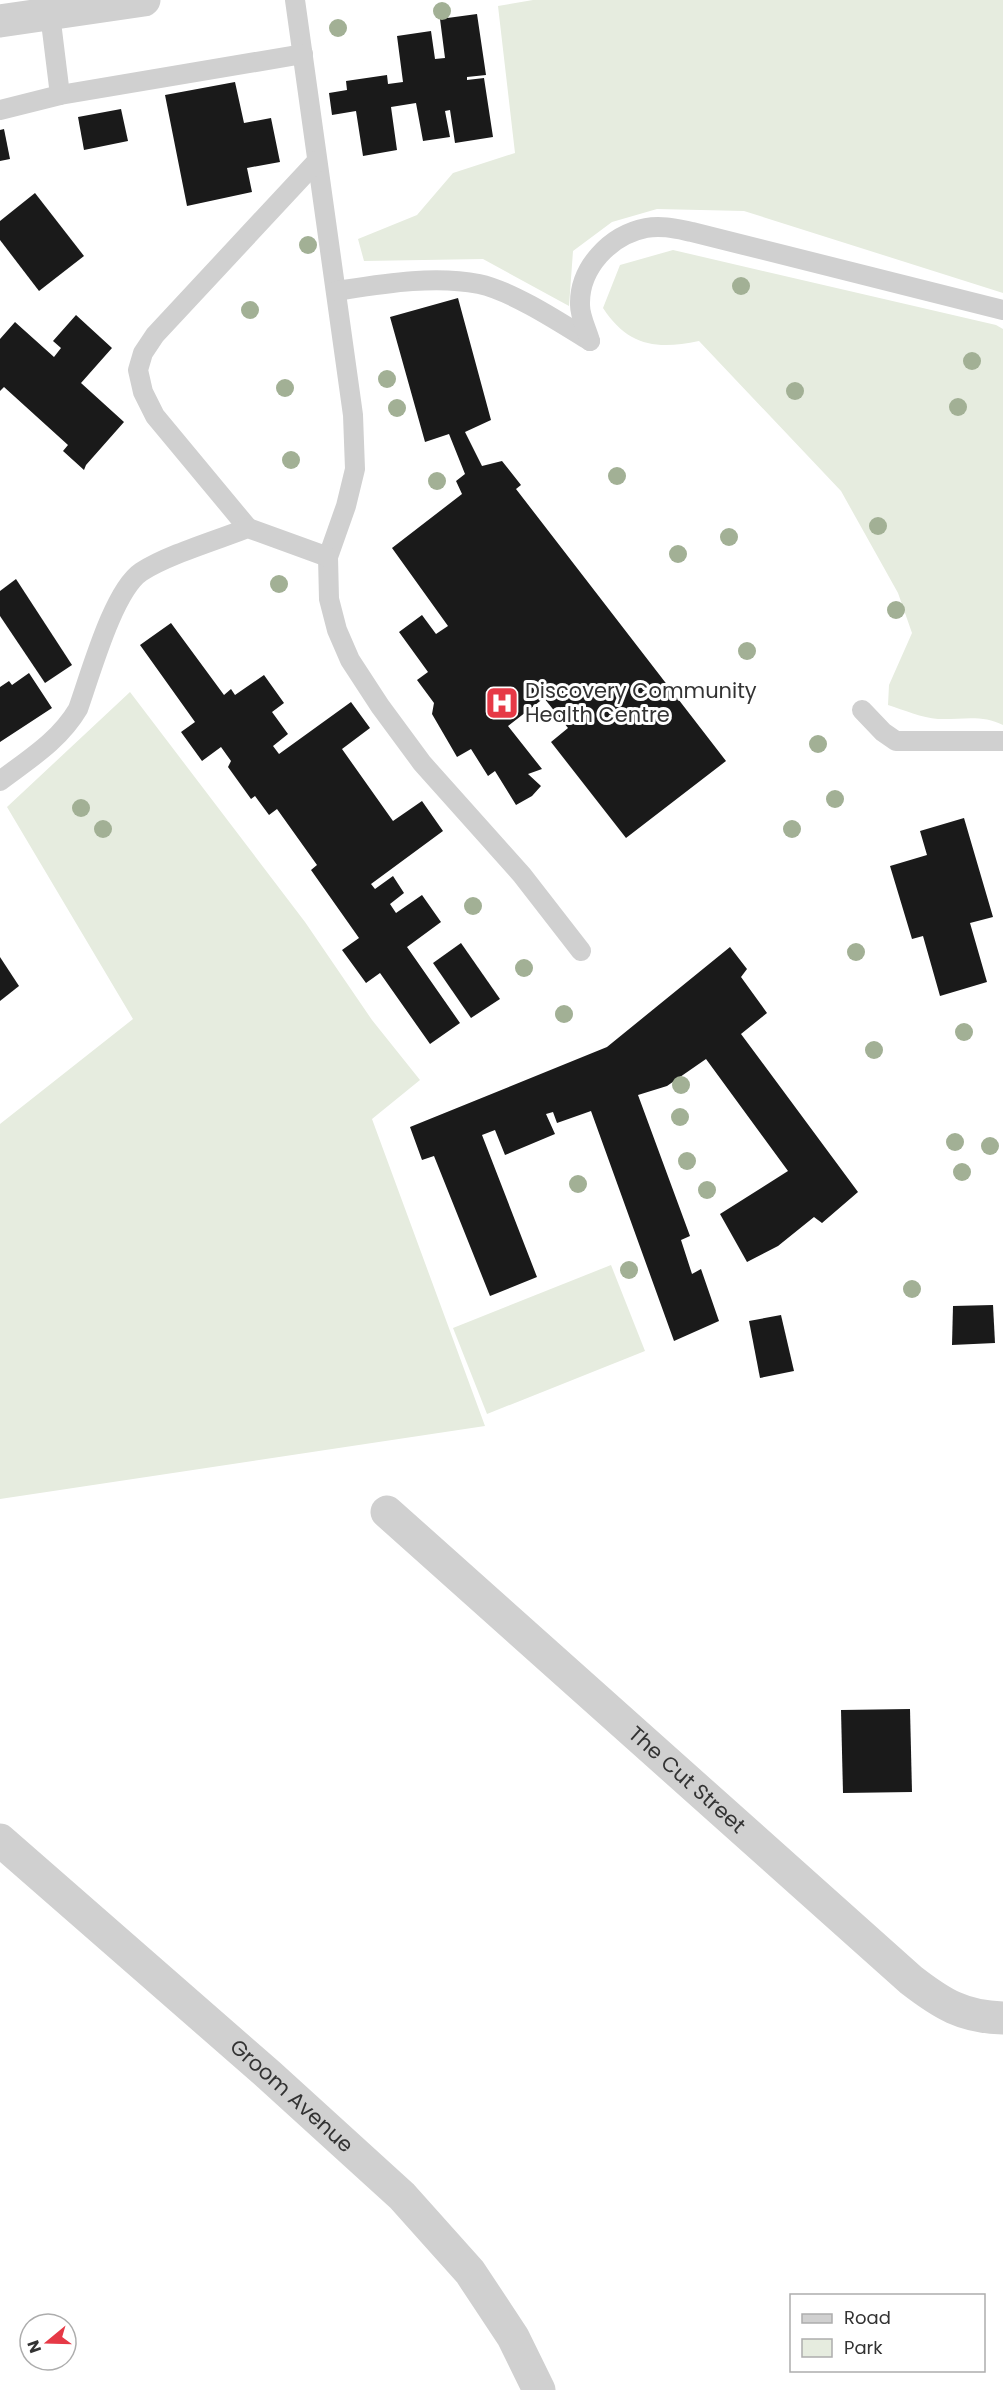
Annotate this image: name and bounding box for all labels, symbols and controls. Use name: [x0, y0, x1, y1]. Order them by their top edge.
place label: Discovery Community Health Centre: [525, 676, 757, 729]
hospital icon: Discovery Community Health Centre: [484, 685, 520, 721]
street label: The Cut Street: [622, 1719, 752, 1840]
street label: Groom Avenue: [224, 2032, 360, 2159]
legend: [790, 2294, 985, 2372]
text: Road: [844, 2305, 891, 2330]
north arrow: [18, 2312, 78, 2372]
text: Park: [844, 2335, 883, 2360]
text: N: [21, 2337, 47, 2356]

